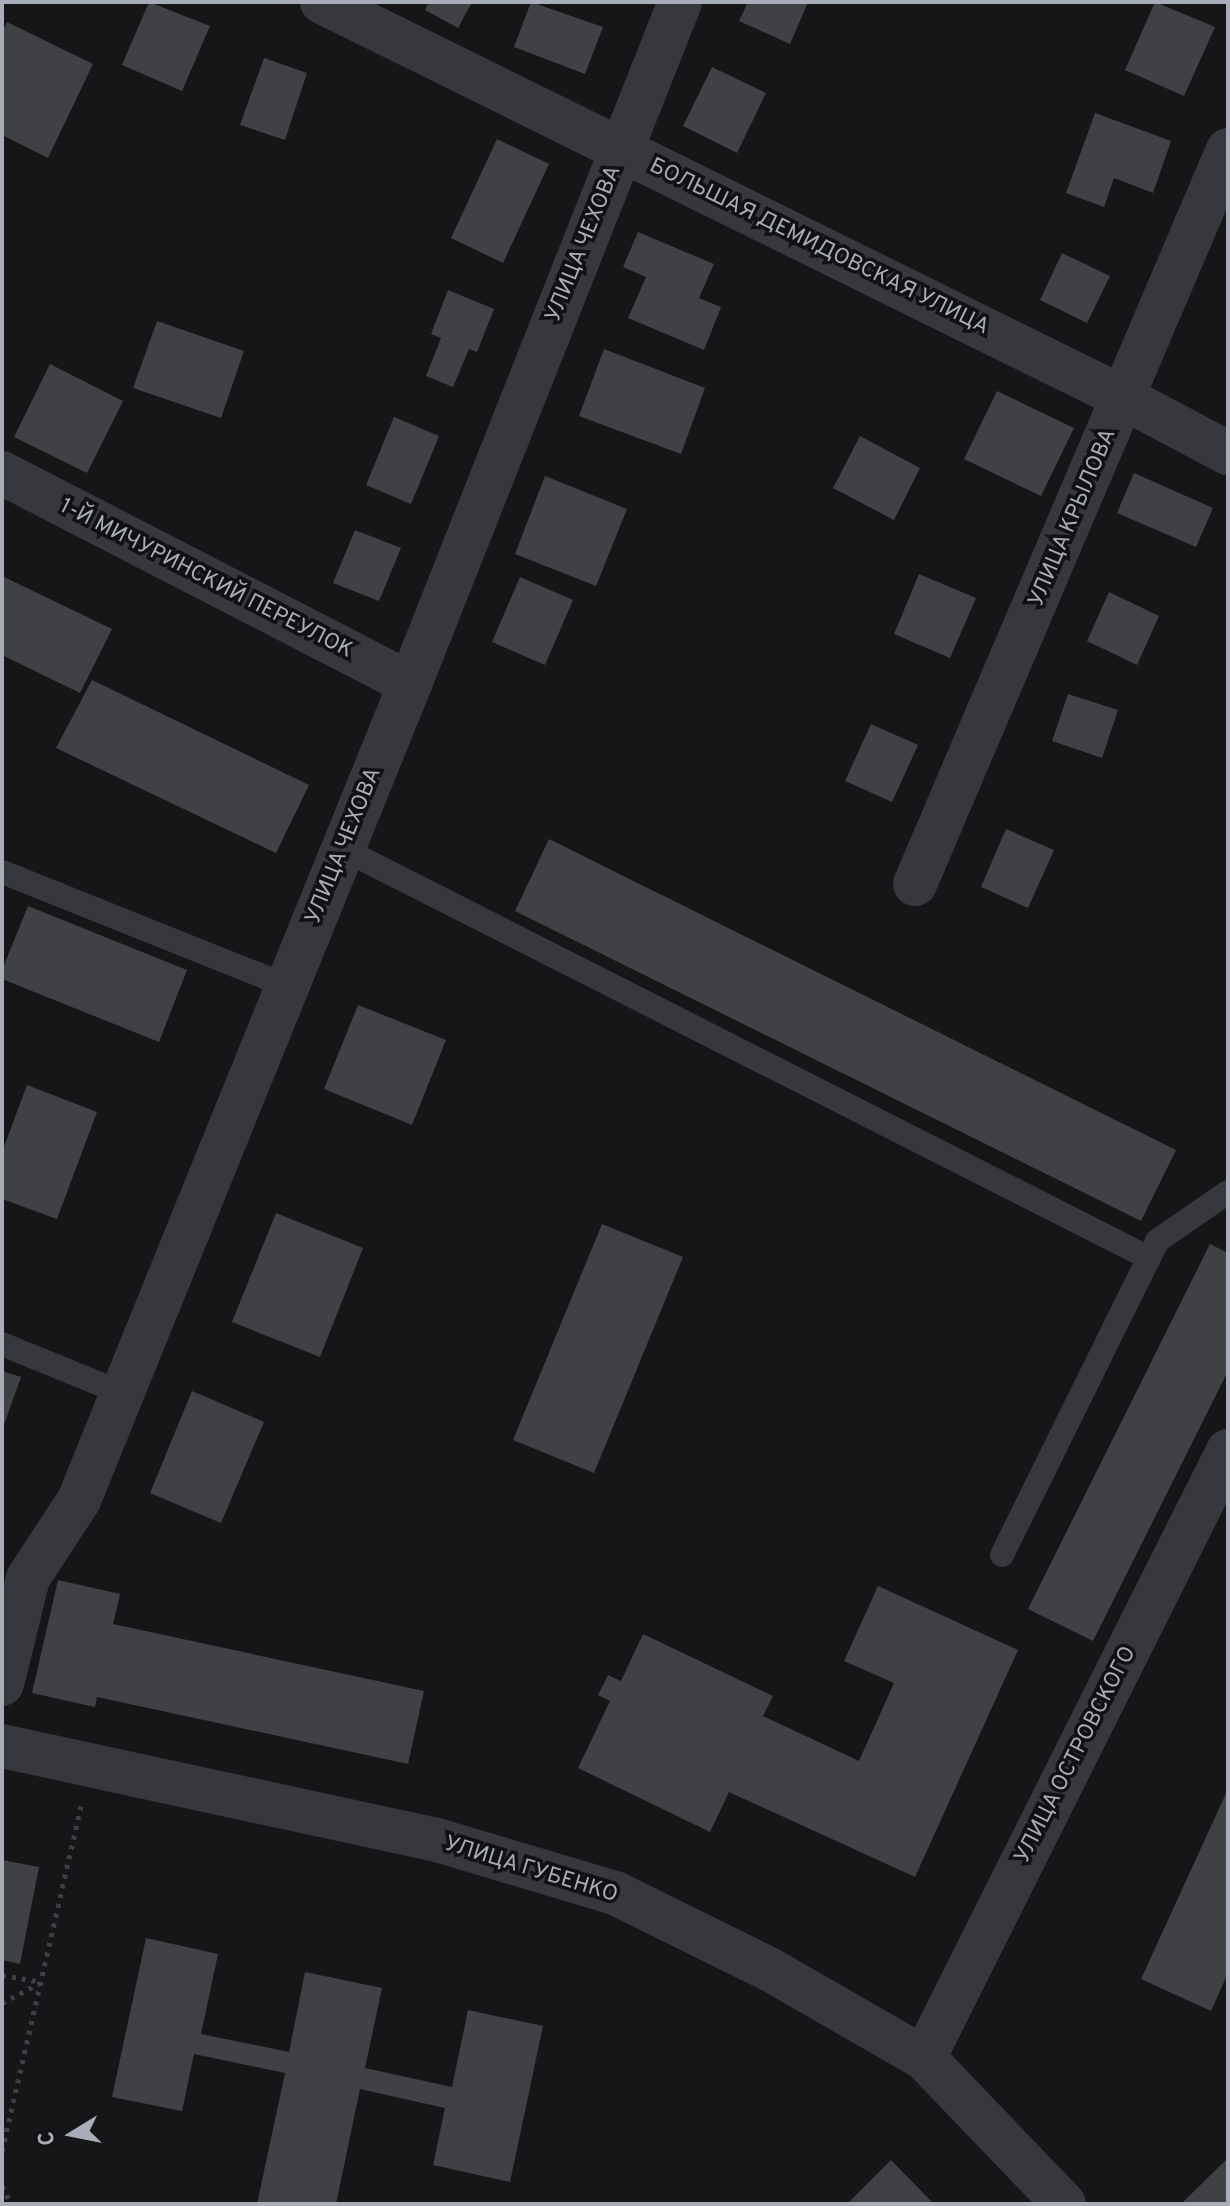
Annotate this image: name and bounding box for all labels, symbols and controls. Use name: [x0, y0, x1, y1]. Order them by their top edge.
street label: БОЛЬШАЯ ДЕМИДОВСКАЯ УЛИЦА: [645, 153, 993, 341]
street label: УЛИЦА ЧЕХОВА: [540, 162, 628, 326]
street label: УЛИЦА КРЫЛОВА: [1023, 425, 1123, 611]
street label: 1-Й МИЧУРИНСКИЙ ПЕРЕУЛОК: [55, 493, 357, 665]
street label: УЛИЦА ЧЕХОВА: [300, 764, 388, 928]
street label: УЛИЦА ОСТРОВСКОГО: [1010, 1642, 1142, 1868]
street label: УЛИЦА ГУБЕНКО: [441, 1831, 621, 1909]
north arrow: [32, 2094, 112, 2174]
text: С: [33, 2129, 62, 2148]

